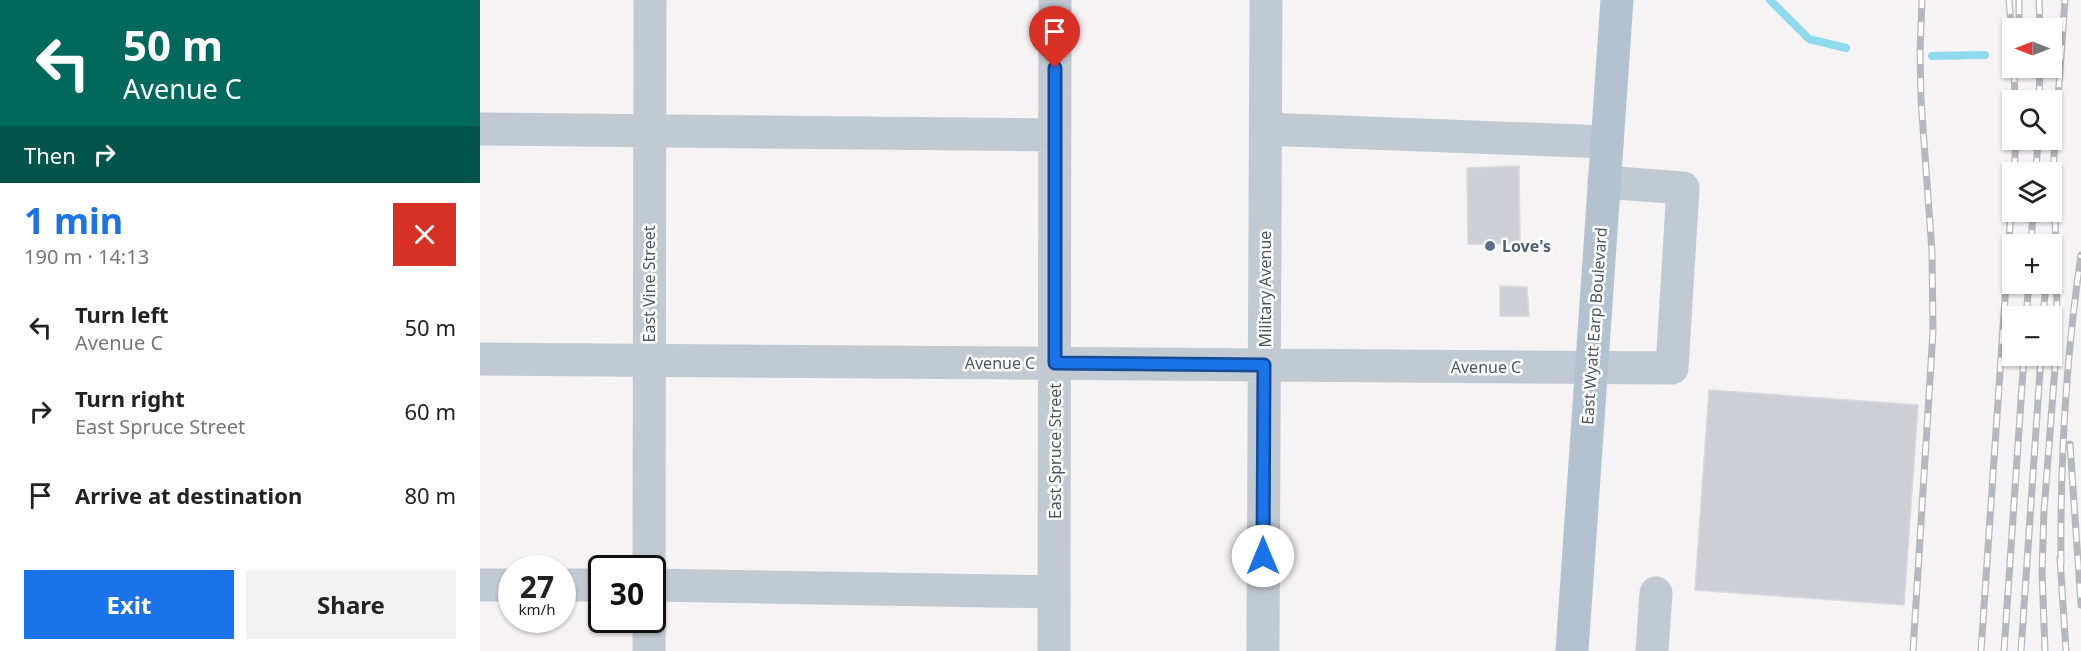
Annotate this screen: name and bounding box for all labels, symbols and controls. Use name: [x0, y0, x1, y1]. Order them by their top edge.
pin: [1029, 6, 1080, 68]
icon: arrive: [1038, 15, 1071, 48]
text: 50 m: [123, 16, 223, 73]
north arrow: [2002, 18, 2062, 78]
map controls: [2002, 18, 2062, 366]
icon: left: [24, 24, 102, 102]
text: Avenue C: [123, 70, 242, 107]
button: search: [2002, 90, 2062, 150]
icon: right: [88, 138, 121, 171]
text: Then: [24, 140, 76, 170]
button: layers: [2002, 162, 2062, 222]
text: 1 min: [24, 196, 123, 245]
button: close: [393, 203, 456, 266]
street label: East Vine Street: [638, 225, 660, 342]
street label: East Wyatt Earp Boulevard: [1576, 227, 1612, 425]
street label: Military Avenue: [1254, 231, 1276, 347]
button: +: [2002, 234, 2062, 294]
place label: Love's: [1502, 235, 1551, 257]
marker: Love's: [1483, 239, 1497, 253]
text: 190 m · 14:13: [24, 243, 149, 270]
text: Turn left: [75, 299, 169, 329]
button: −: [2002, 306, 2062, 366]
icon: left: [24, 311, 57, 344]
text: 50 m: [405, 312, 456, 342]
text: Avenue C: [75, 329, 163, 356]
street label: Avenue C: [965, 352, 1035, 374]
street label: Avenue C: [1451, 356, 1521, 378]
text: Turn right: [75, 383, 185, 413]
street label: East Spruce Street: [1044, 383, 1066, 519]
icon: right: [24, 395, 57, 428]
text: 60 m: [405, 396, 456, 426]
text: East Spruce Street: [75, 413, 245, 440]
icon: arrive: [24, 479, 57, 512]
text: Arrive at destination: [75, 480, 302, 510]
text: 80 m: [405, 480, 456, 510]
position arrow: [1231, 524, 1295, 588]
speed limit sign: 30: [588, 555, 666, 633]
text: 27: [520, 566, 554, 607]
button: Exit: [24, 570, 234, 639]
button: Share: [246, 570, 456, 639]
text: km/h: [519, 599, 555, 619]

